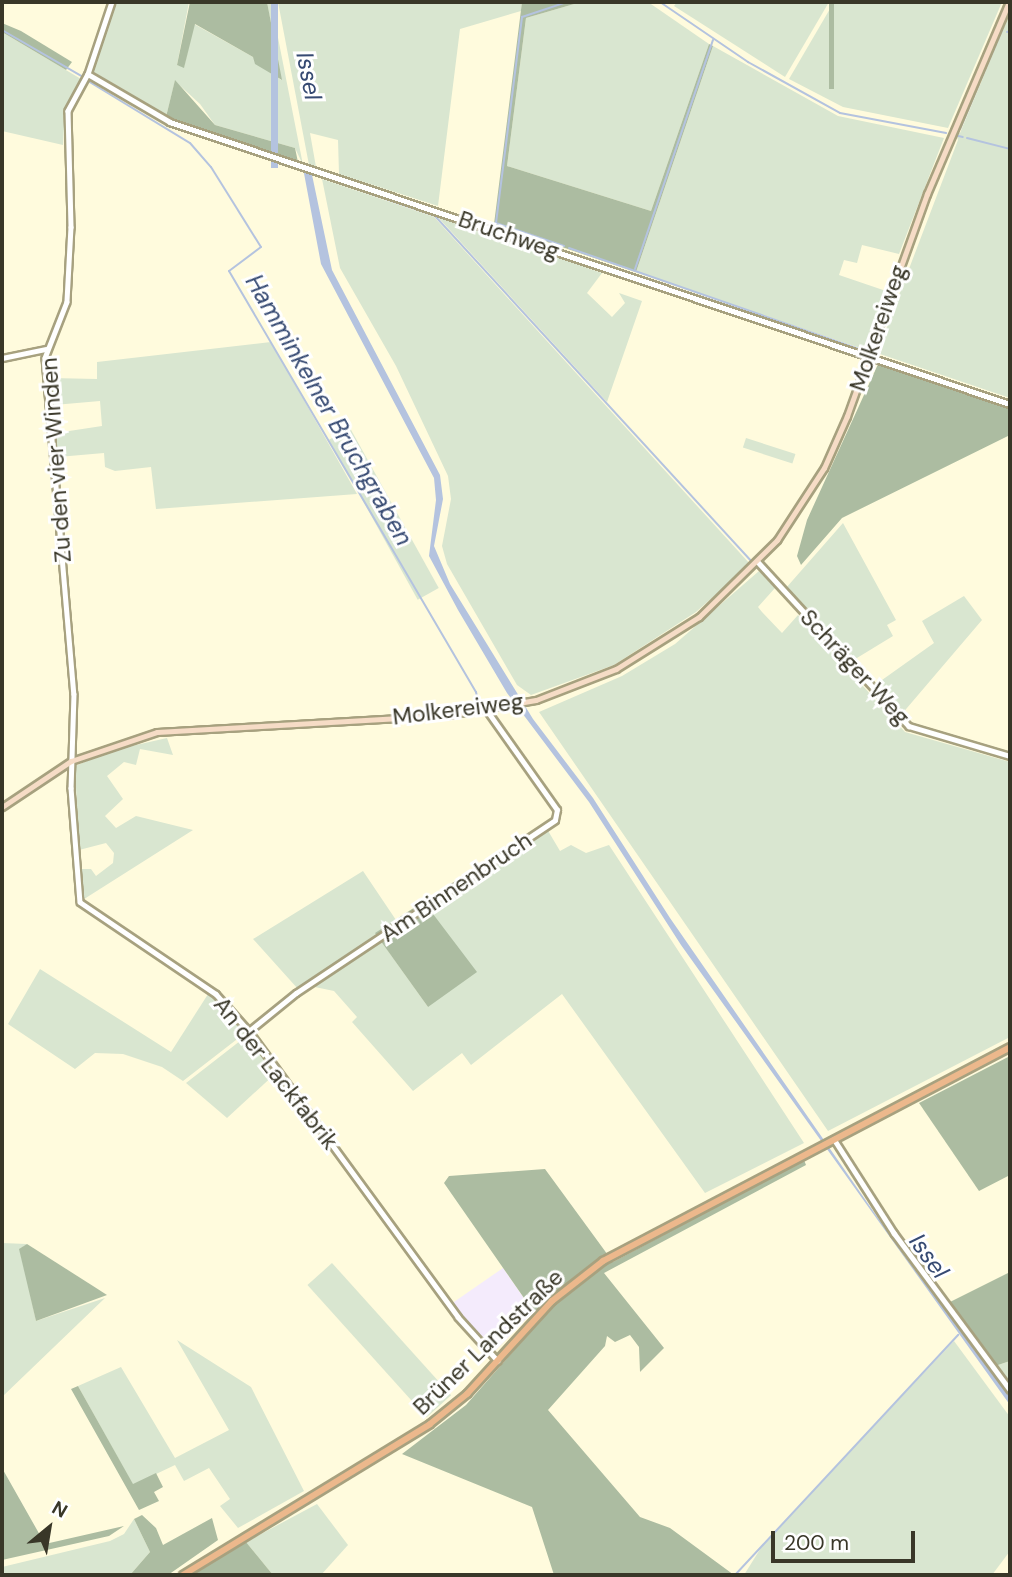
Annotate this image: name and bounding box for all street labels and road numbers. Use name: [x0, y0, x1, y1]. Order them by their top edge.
street label: Bruchweg: [455, 205, 563, 265]
street label: Molkereiweg: [844, 261, 912, 395]
street label: Zu den vier Winden: [35, 357, 77, 563]
street label: Schräger Weg: [795, 604, 915, 730]
street label: Molkereiweg: [391, 687, 525, 731]
street label: Am Binnenbruch: [375, 826, 537, 948]
street label: An der Lackfabrik: [208, 991, 344, 1155]
street label: Brüner Landstraße: [407, 1263, 569, 1421]

